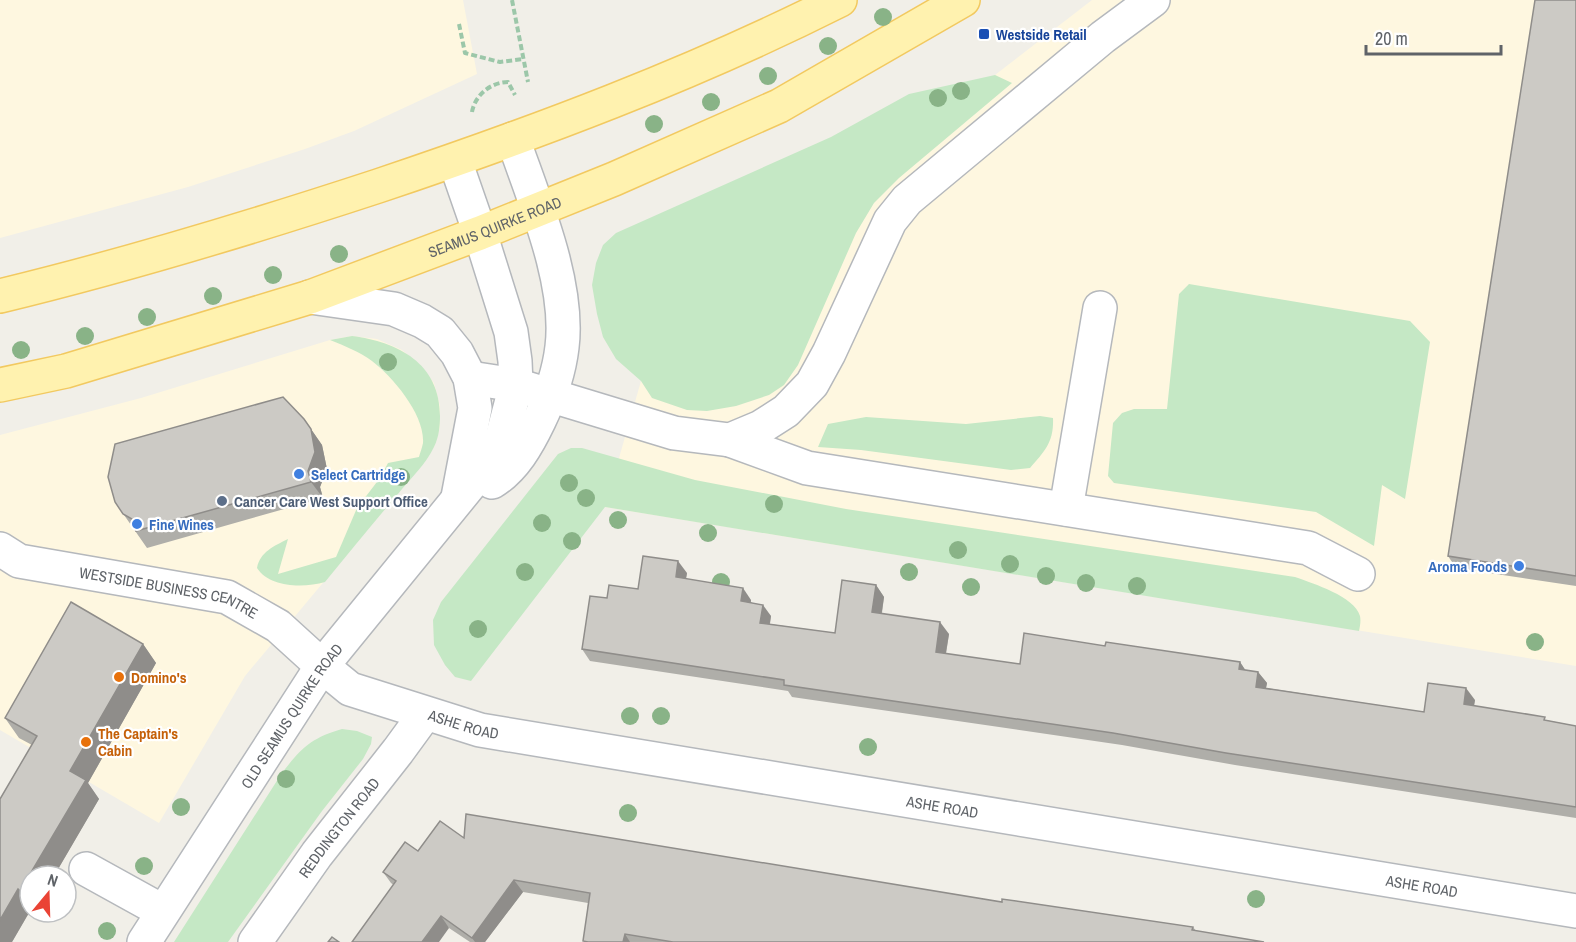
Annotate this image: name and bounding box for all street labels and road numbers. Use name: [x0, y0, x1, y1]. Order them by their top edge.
street label: SEAMUS QUIRKE ROAD: [425, 191, 564, 262]
street label: WESTSIDE BUSINESS CENTRE: [78, 561, 262, 623]
street label: OLD SEAMUS QUIRKE ROAD: [235, 639, 347, 792]
street label: ASHE ROAD: [425, 704, 501, 743]
street label: REDDINGTON ROAD: [293, 773, 384, 882]
street label: ASHE ROAD: [904, 790, 980, 823]
street label: ASHE ROAD: [1384, 869, 1460, 902]

